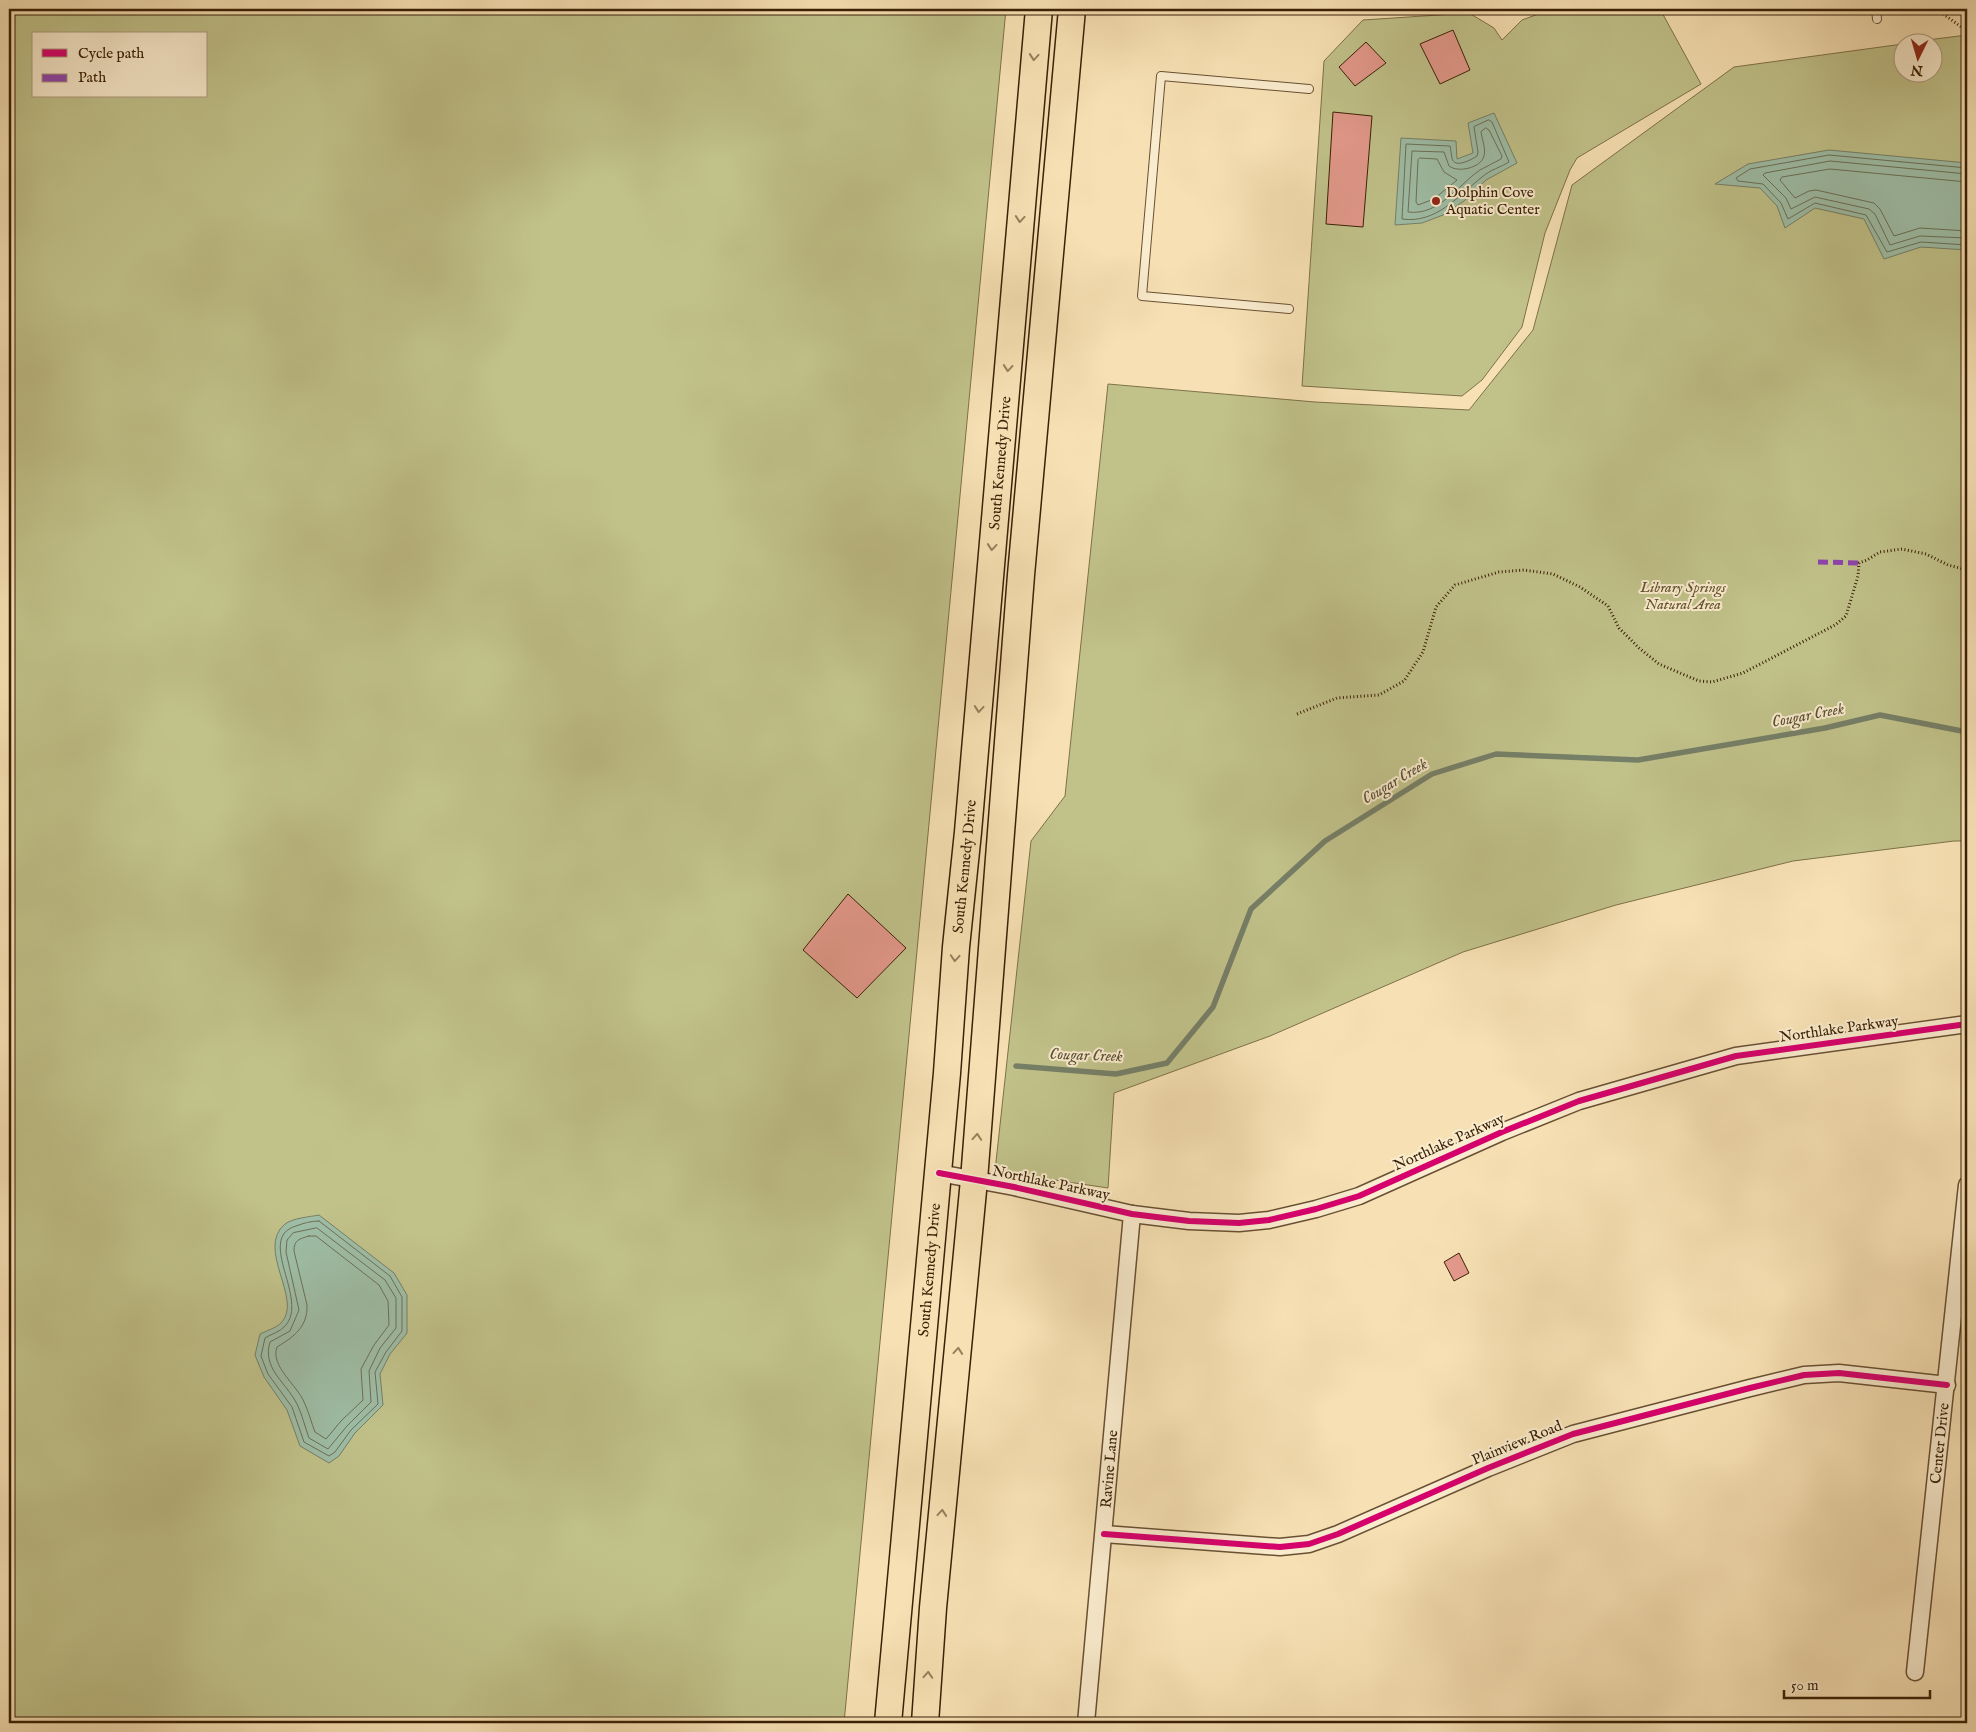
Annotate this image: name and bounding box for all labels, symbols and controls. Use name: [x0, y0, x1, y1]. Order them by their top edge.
legend: [32, 32, 208, 98]
north arrow: [1894, 32, 1944, 82]
text: Cycle path: [78, 44, 144, 63]
one-way arrow: [1029, 54, 1040, 62]
text: N: [1910, 60, 1925, 80]
text: Path: [78, 68, 106, 87]
place label: Dolphin Cove Aquatic Center: [1445, 183, 1540, 219]
marker: Dolphin Cove Aquatic Center: [1430, 195, 1442, 207]
one-way arrow: [1015, 216, 1026, 224]
one-way arrow: [1002, 364, 1013, 372]
street label: South Kennedy Drive: [985, 395, 1015, 531]
one-way arrow: [987, 544, 998, 552]
park label: Library Springs Natural Area: [1639, 578, 1726, 614]
water label: Cougar Creek: [1770, 699, 1846, 733]
one-way arrow: [973, 705, 984, 713]
water label: Cougar Creek: [1358, 754, 1432, 809]
street label: South Kennedy Drive: [948, 799, 980, 934]
one-way arrow: [950, 954, 961, 962]
street label: Northlake Parkway: [1778, 1011, 1900, 1047]
water label: Cougar Creek: [1049, 1045, 1123, 1067]
street label: Northlake Parkway: [1390, 1109, 1508, 1175]
one-way arrow: [972, 1133, 983, 1141]
street label: Northlake Parkway: [990, 1161, 1112, 1205]
street label: South Kennedy Drive: [914, 1202, 945, 1338]
one-way arrow: [952, 1347, 963, 1355]
street label: Center Drive: [1926, 1402, 1953, 1485]
street label: Plainview Road: [1469, 1416, 1566, 1470]
street label: Ravine Lane: [1096, 1429, 1122, 1509]
one-way arrow: [936, 1508, 947, 1516]
scale bar: [1784, 1667, 1930, 1699]
one-way arrow: [923, 1670, 934, 1678]
text: 50 m: [1791, 1676, 1819, 1695]

